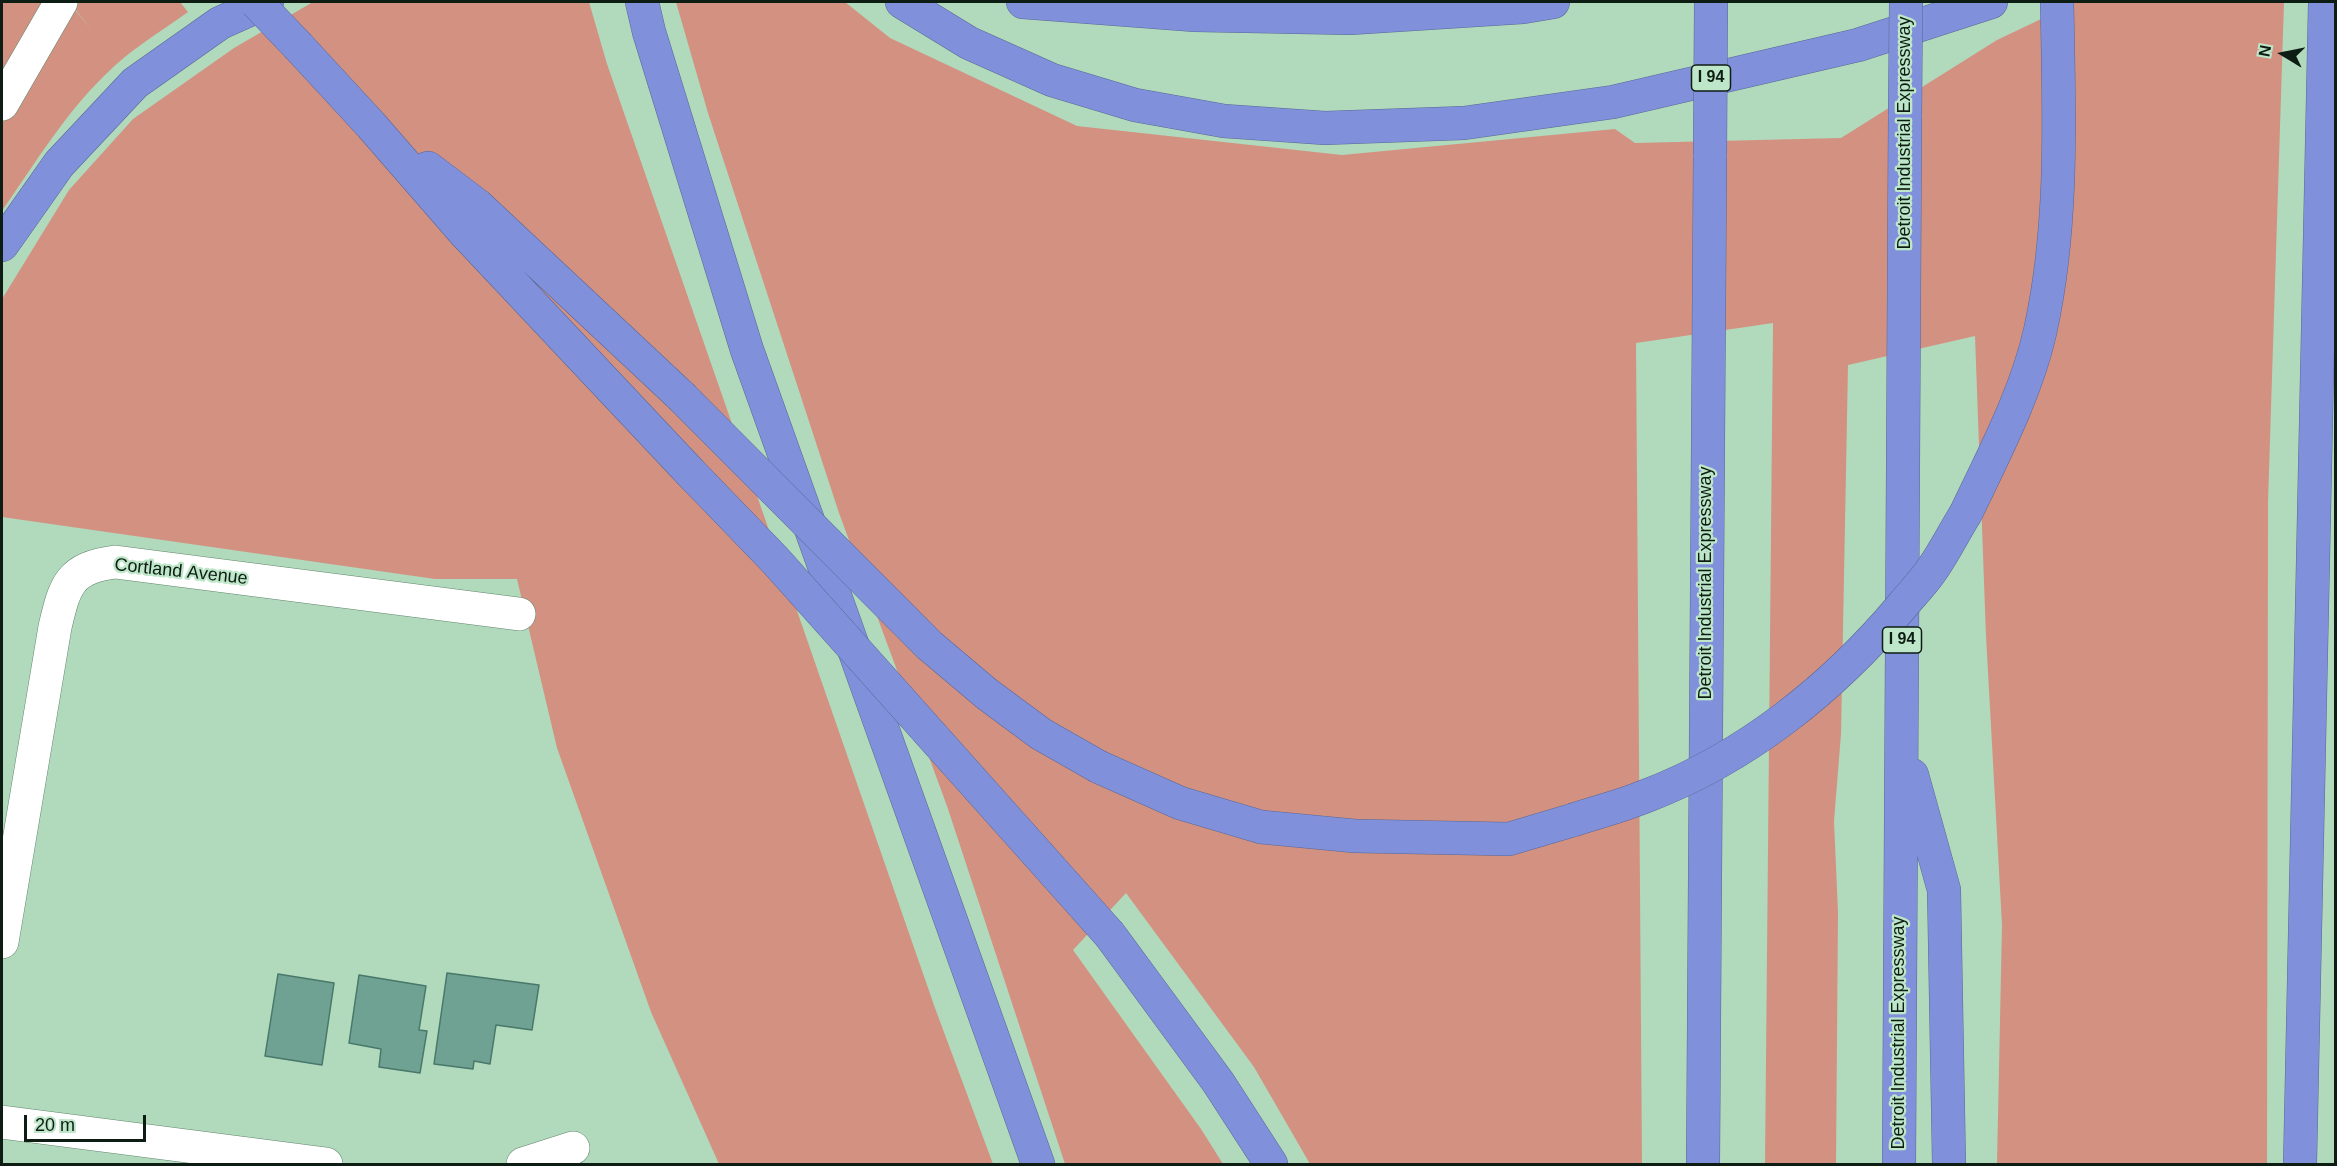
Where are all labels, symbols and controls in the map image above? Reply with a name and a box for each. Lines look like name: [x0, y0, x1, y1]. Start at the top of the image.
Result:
street label: Detroit Industrial Expressway: [1894, 16, 1916, 250]
north arrow: [2253, 24, 2313, 84]
text: N: [2255, 44, 2274, 58]
road number: I 94: [1692, 65, 1730, 91]
street label: Detroit Industrial Expressway: [1695, 466, 1717, 700]
street label: Cortland Avenue: [113, 554, 249, 590]
road number: I 94: [1882, 627, 1922, 653]
street label: Detroit Industrial Expressway: [1888, 916, 1910, 1150]
scale bar: [27, 1103, 148, 1141]
text: 20 m: [35, 1115, 75, 1135]

